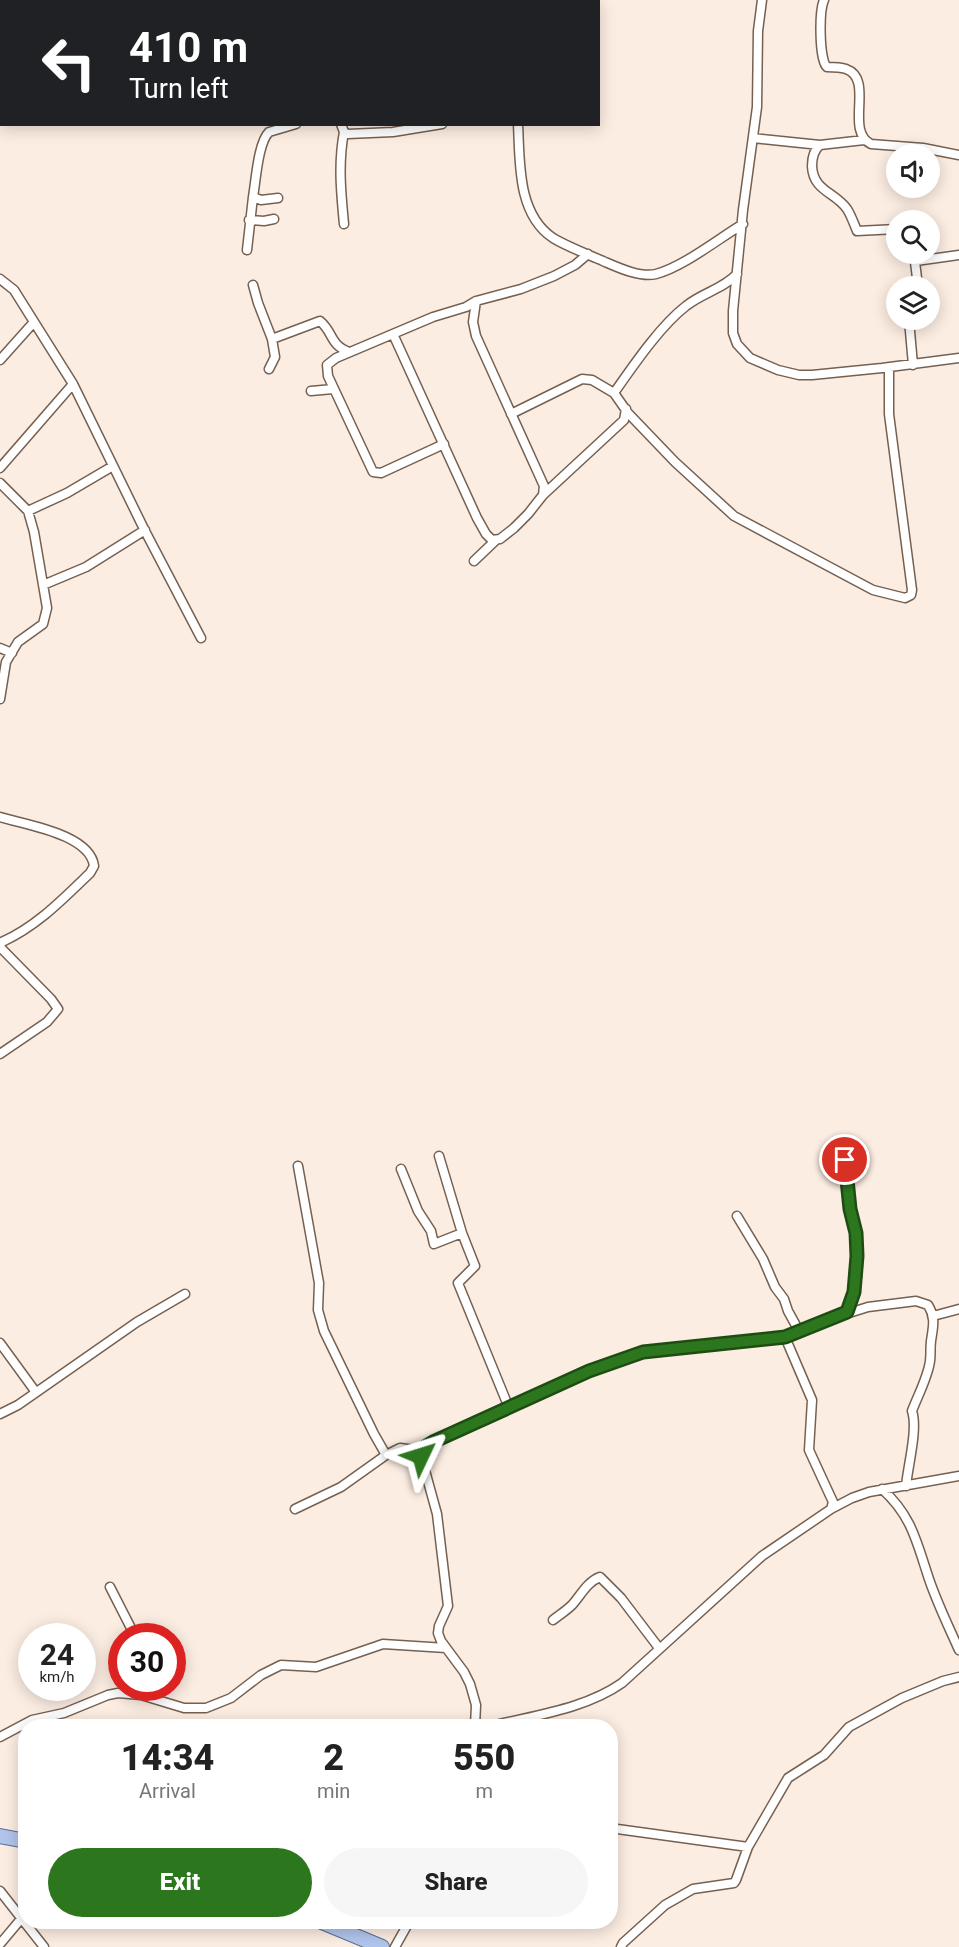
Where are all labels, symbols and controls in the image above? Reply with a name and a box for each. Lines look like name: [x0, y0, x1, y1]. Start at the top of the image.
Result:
text: 410 m: [129, 23, 248, 72]
icon: left: [30, 24, 108, 102]
text: Turn left: [129, 73, 229, 105]
map controls: [886, 144, 940, 330]
button: sound: [886, 144, 940, 198]
button: search: [886, 210, 940, 264]
button: layers: [886, 276, 940, 330]
pin: [819, 1134, 870, 1185]
icon: arrive: [828, 1143, 861, 1176]
position arrow: [389, 1424, 453, 1488]
speed limit sign: 30: [108, 1623, 186, 1701]
text: 24: [40, 1637, 74, 1672]
text: km/h: [39, 1668, 75, 1686]
text: 14:34: [121, 1737, 214, 1779]
text: 2: [323, 1737, 344, 1779]
text: 550: [453, 1737, 515, 1779]
text: Arrival: [139, 1779, 196, 1803]
text: min: [317, 1779, 350, 1803]
text: m: [475, 1779, 493, 1803]
button: Exit: [48, 1848, 312, 1917]
button: Share: [324, 1848, 588, 1917]

